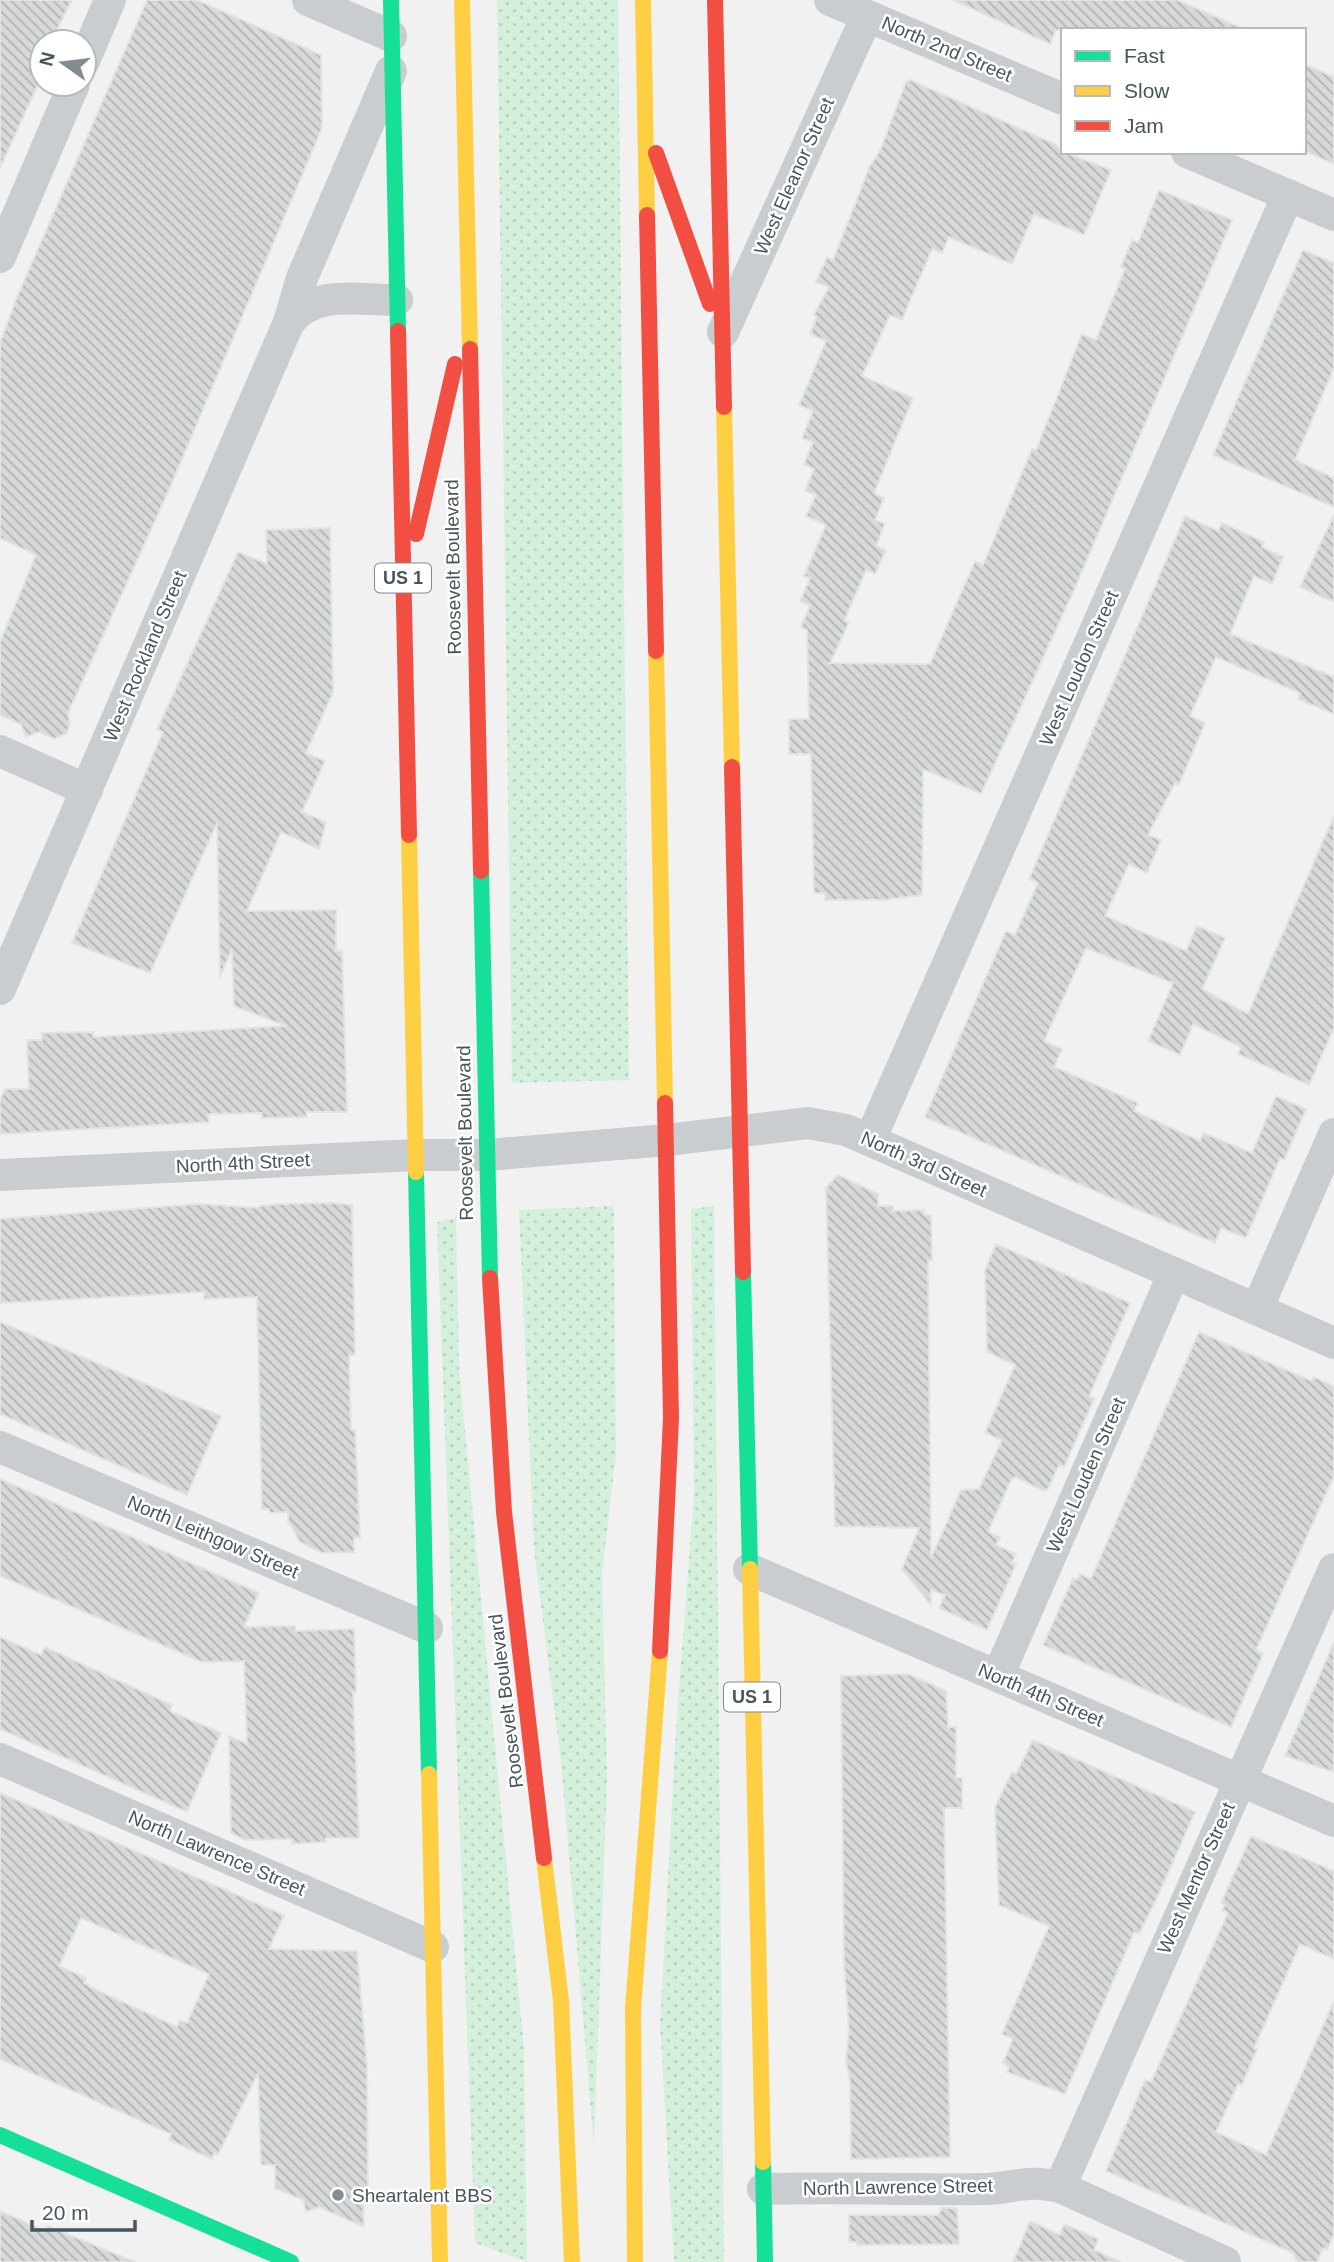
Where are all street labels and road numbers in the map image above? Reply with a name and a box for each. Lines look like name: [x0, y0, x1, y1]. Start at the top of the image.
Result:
street label: North 2nd Street: [879, 12, 1016, 86]
street label: West Eleanor Street: [750, 94, 838, 258]
street label: Roosevelt Boulevard: [441, 479, 465, 655]
road number: US 1: [375, 564, 431, 592]
street label: West Rockland Street: [100, 567, 191, 745]
street label: West Loudon Street: [1035, 587, 1123, 749]
street label: Roosevelt Boulevard: [453, 1045, 477, 1221]
street label: North 3rd Street: [858, 1127, 991, 1201]
street label: North 4th Street: [175, 1149, 311, 1177]
street label: West Louden Street: [1042, 1394, 1130, 1556]
street label: North Leithgow Street: [124, 1491, 302, 1583]
street label: Roosevelt Boulevard: [485, 1613, 527, 1789]
street label: North 4th Street: [975, 1659, 1107, 1731]
road number: US 1: [724, 1682, 780, 1712]
street label: West Mentor Street: [1153, 1798, 1239, 1957]
street label: North Lawrence Street: [125, 1806, 309, 1900]
street label: North Lawrence Street: [803, 2175, 994, 2199]

